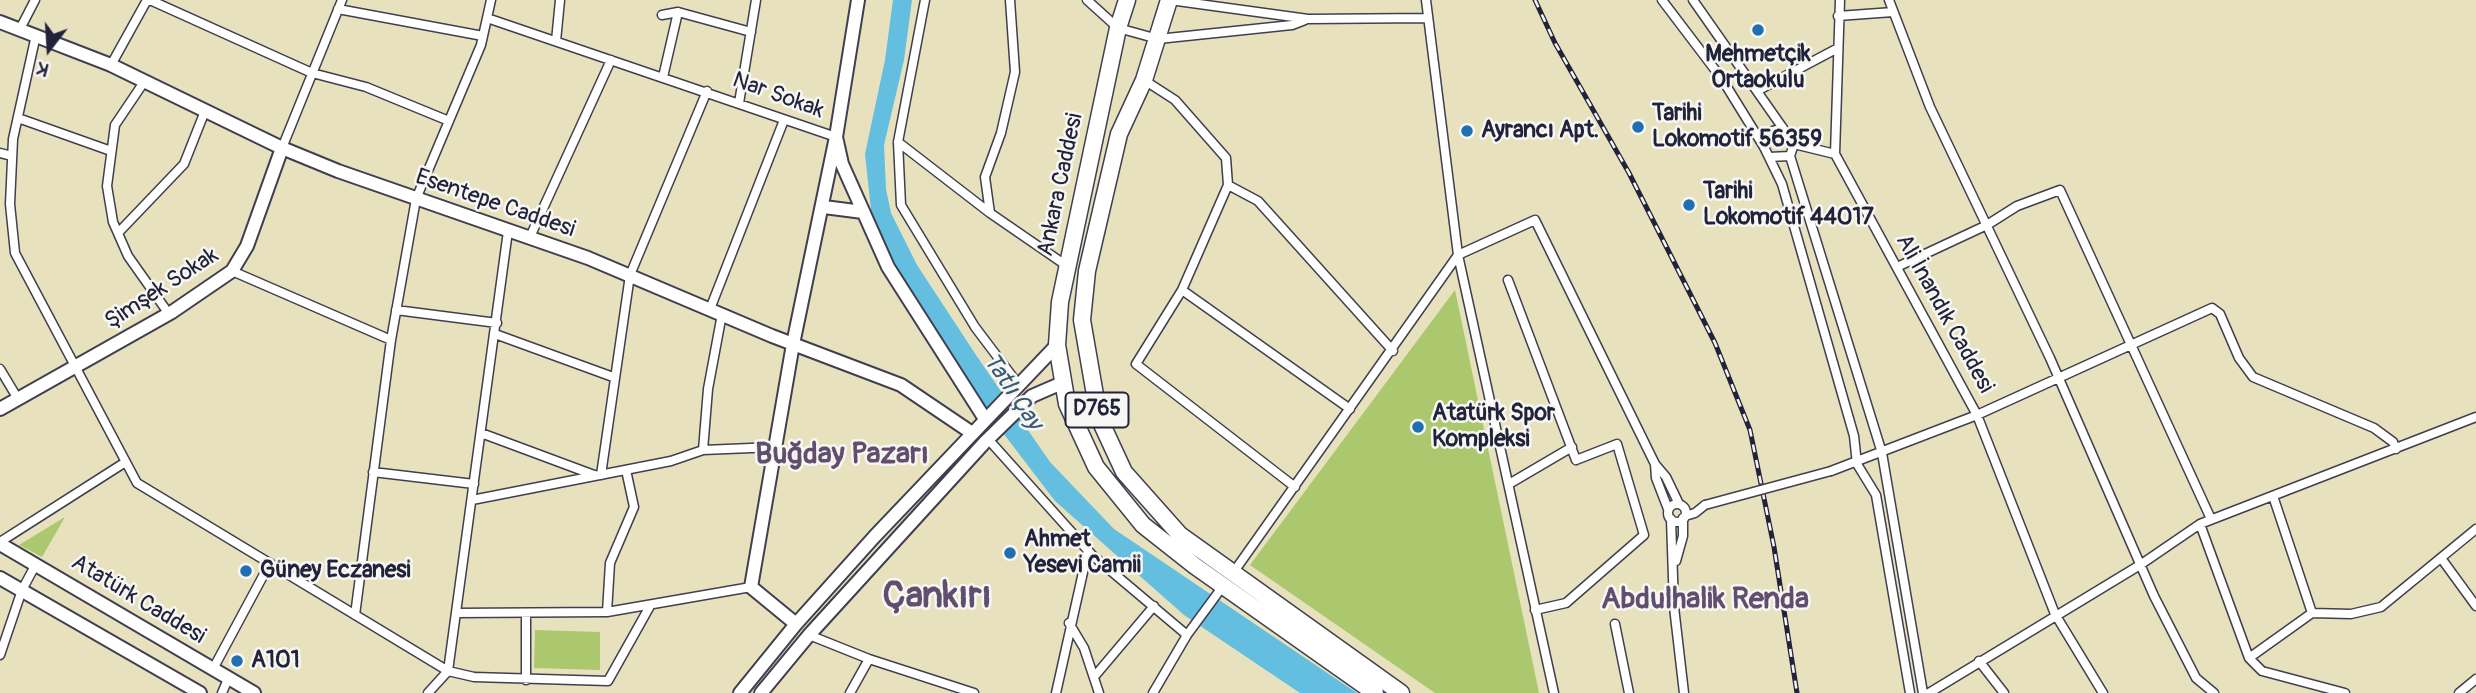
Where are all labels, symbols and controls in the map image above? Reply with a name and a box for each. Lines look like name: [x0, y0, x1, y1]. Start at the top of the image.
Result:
north arrow: [14, 14, 84, 84]
marker: Mehmetçik Ortaokulu: [1750, 22, 1766, 38]
place label: Mehmetçik Ortaokulu: [1705, 41, 1811, 95]
text: K: [34, 56, 52, 82]
street label: Nar Sokak: [729, 67, 827, 125]
place label: Tarihi Lokomotif 56359: [1652, 100, 1822, 154]
street label: Ankara Caddesi: [1032, 111, 1090, 259]
place label: Ayrancı Apt.: [1481, 117, 1599, 145]
marker: Tarihi Lokomotif 56359: [1630, 119, 1646, 135]
marker: Ayrancı Apt.: [1459, 123, 1475, 139]
street label: Esentepe Caddesi: [412, 164, 578, 244]
place label: Tarihi Lokomotif 44017: [1703, 178, 1874, 232]
marker: Tarihi Lokomotif 44017: [1681, 197, 1697, 213]
street label: Ali İnandık Caddesi: [1889, 230, 1999, 398]
street label: Şimşek Sokak: [100, 242, 224, 336]
water label: Tatlı Çay: [976, 348, 1048, 436]
road number: D765: [1066, 392, 1128, 428]
place label: Atatürk Spor Kompleksi: [1432, 400, 1555, 454]
marker: Atatürk Spor Kompleksi: [1410, 419, 1426, 435]
district label: Buğday Pazarı: [755, 437, 929, 473]
place label: Ahmet Yesevi Camii: [1024, 526, 1141, 580]
marker: Ahmet Yesevi Camii: [1002, 545, 1018, 561]
street label: Atatürk Caddesi: [66, 549, 210, 651]
place label: Güney Eczanesi: [260, 557, 411, 585]
marker: Güney Eczanesi: [238, 563, 254, 579]
district label: Çankırı: [883, 576, 991, 620]
district label: Abdulhalik Renda: [1601, 582, 1809, 618]
place label: A101: [251, 647, 300, 675]
marker: A101: [229, 653, 245, 669]

